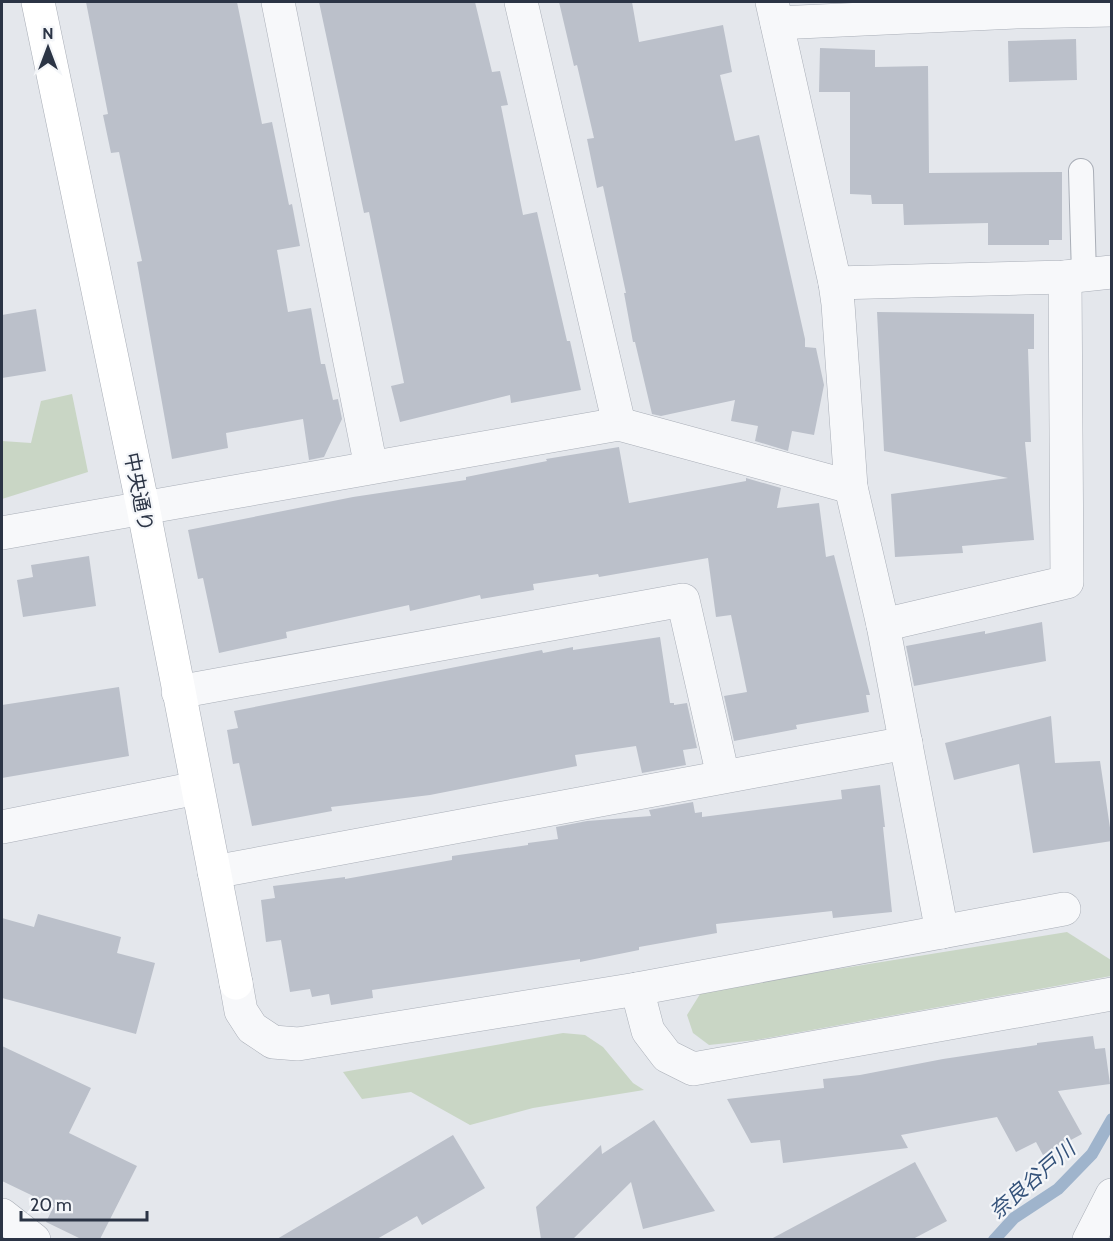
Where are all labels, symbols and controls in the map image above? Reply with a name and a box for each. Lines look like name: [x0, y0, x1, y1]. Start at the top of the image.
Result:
north arrow: [18, 18, 78, 78]
text: N: [42, 24, 54, 43]
street label: 中央通り: [120, 450, 158, 534]
water label: 奈良谷戸川: [984, 1135, 1081, 1224]
scale bar: [21, 1184, 147, 1222]
text: 20 m: [30, 1194, 72, 1216]

